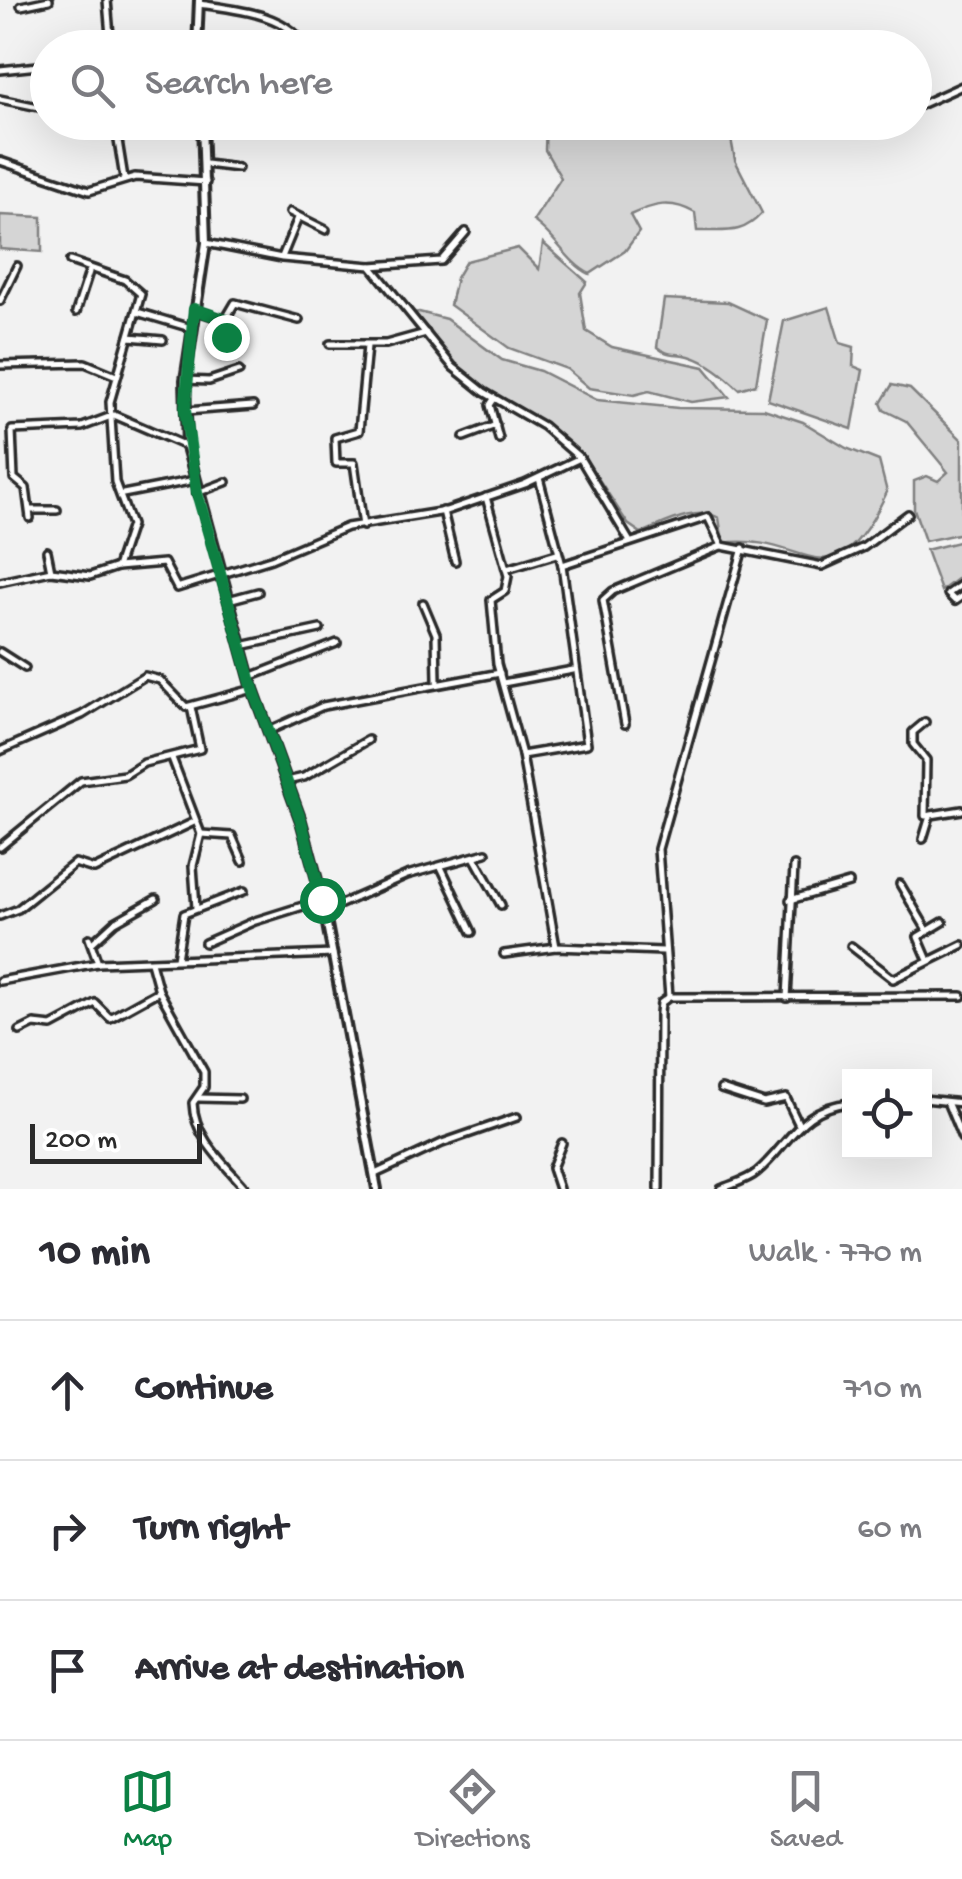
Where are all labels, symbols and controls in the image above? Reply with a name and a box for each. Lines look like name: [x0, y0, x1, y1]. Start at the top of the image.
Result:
search box: [30, 30, 932, 140]
icon: search: [65, 58, 120, 113]
text: Search here: [145, 63, 332, 107]
route end: [204, 315, 250, 361]
route start: [300, 878, 346, 924]
map controls: [842, 1069, 932, 1159]
button: locate: [842, 1069, 932, 1159]
scale bar: [30, 1119, 202, 1164]
text: 200 m: [45, 1125, 117, 1158]
text: 10 min: [40, 1230, 150, 1279]
text: Walk · 770 m: [749, 1235, 922, 1273]
icon: ahead: [40, 1363, 95, 1418]
text: Continue: [135, 1368, 273, 1412]
text: 710 m: [844, 1371, 922, 1409]
icon: right: [40, 1503, 95, 1558]
text: Turn right: [135, 1508, 287, 1552]
text: 60 m: [857, 1511, 922, 1549]
icon: arrive: [40, 1643, 95, 1698]
text: Arrive at destination: [135, 1648, 464, 1692]
tab: Map: [120, 1764, 175, 1857]
tab: Directions: [416, 1764, 530, 1857]
tab: Saved: [770, 1764, 842, 1857]

